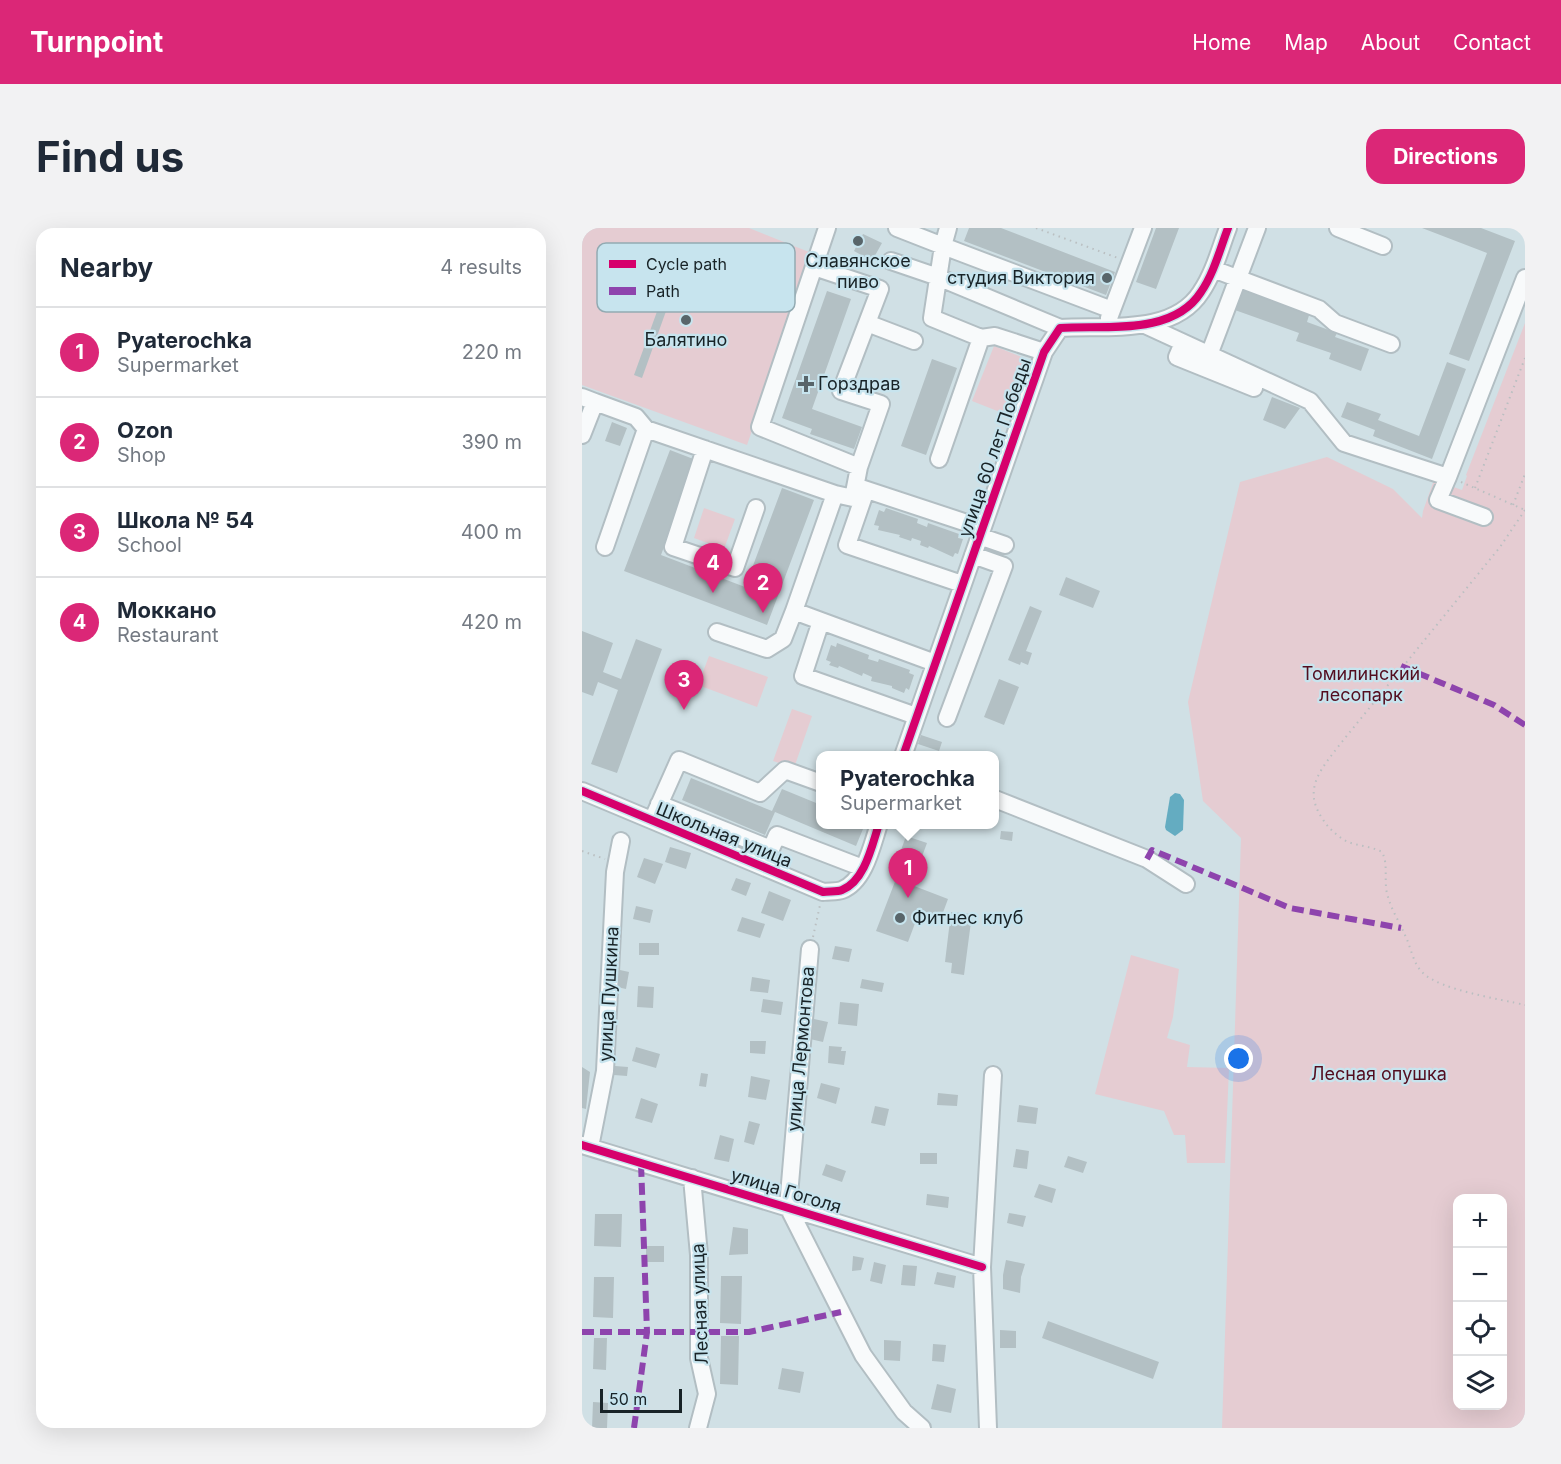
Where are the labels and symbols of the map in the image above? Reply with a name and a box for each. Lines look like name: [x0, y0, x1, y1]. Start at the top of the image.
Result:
marker: Славянское пиво: [851, 234, 865, 248]
legend: [597, 243, 795, 312]
place label: Славянское пиво: [805, 250, 911, 292]
text: Cycle path: [646, 254, 727, 274]
place label: студия Виктория: [947, 267, 1095, 288]
marker: студия Виктория: [1100, 271, 1114, 285]
text: Path: [646, 281, 680, 301]
marker: Балятино: [679, 313, 693, 327]
place label: Балятино: [645, 329, 727, 350]
street label: улица 60 лет Победы: [954, 356, 1035, 540]
place label: Горздрав: [818, 373, 901, 394]
marker: Горздрав: [799, 377, 813, 391]
pin: 4: [694, 544, 732, 593]
pin: 2: [744, 564, 783, 613]
pin: 3: [664, 660, 704, 710]
park label: Томилинский лесопарк: [1302, 663, 1420, 705]
street label: Школьная улица: [653, 798, 795, 871]
pin: 1: [888, 848, 928, 898]
place label: Фитнес клуб: [912, 907, 1023, 928]
marker: Фитнес клуб: [893, 911, 907, 925]
street label: улица Пушкина: [594, 926, 623, 1062]
street label: улица Лермонтова: [783, 966, 818, 1132]
your location: [1224, 1044, 1253, 1073]
park label: Лесная опушка: [1311, 1063, 1447, 1084]
street label: улица Гоголя: [728, 1164, 844, 1217]
street label: Лесная улица: [687, 1243, 712, 1365]
scale bar: [600, 1386, 682, 1414]

